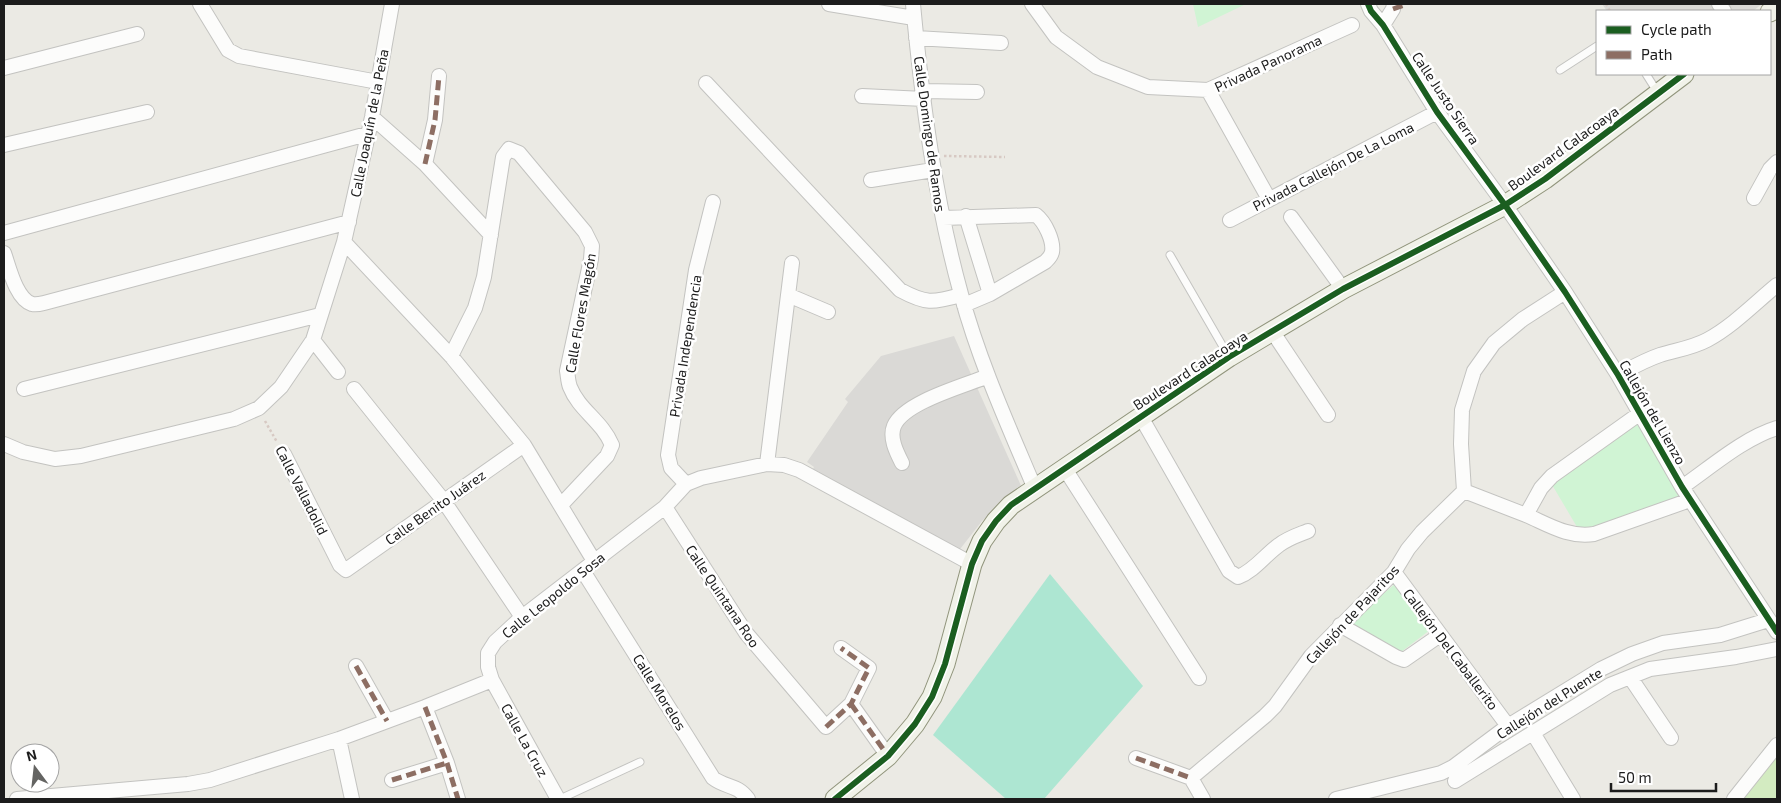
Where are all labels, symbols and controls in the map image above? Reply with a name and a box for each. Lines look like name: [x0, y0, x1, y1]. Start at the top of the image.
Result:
legend: [1596, 10, 1771, 75]
text: Cycle path: [1641, 20, 1712, 38]
street label: Privada Panorama: [1212, 31, 1324, 95]
text: Path: [1641, 45, 1672, 63]
street label: Calle Joaquín de la Peña: [346, 47, 392, 199]
street label: Calle Justo Sierra: [1409, 48, 1483, 148]
street label: Calle Domingo de Ramos: [911, 55, 949, 213]
street label: Boulevard Calacoaya: [1504, 102, 1622, 194]
street label: Privada Callejón De La Loma: [1250, 118, 1416, 214]
street label: Calle Flores Magón: [561, 252, 599, 374]
street label: Privada Independencia: [665, 274, 705, 418]
street label: Boulevard Calacoaya: [1130, 327, 1250, 413]
street label: Callejón del Lienzo: [1616, 357, 1690, 467]
street label: Calle Valladolid: [272, 443, 332, 537]
street label: Calle Benito Juárez: [381, 466, 489, 548]
street label: Calle Quintana Roo: [682, 541, 764, 651]
street label: Calle Leopoldo Sosa: [498, 548, 608, 642]
street label: Callejón de Pajaritos: [1302, 561, 1402, 667]
street label: Callejón Del Caballerito: [1400, 585, 1502, 713]
street label: Calle Morelos: [630, 651, 690, 733]
street label: Callejón del Puente: [1493, 664, 1605, 742]
street label: Calle La Cruz: [498, 700, 552, 780]
north arrow: [10, 743, 60, 793]
text: N: [24, 745, 39, 764]
scale bar: [1611, 760, 1716, 792]
text: 50 m: [1618, 768, 1652, 786]

